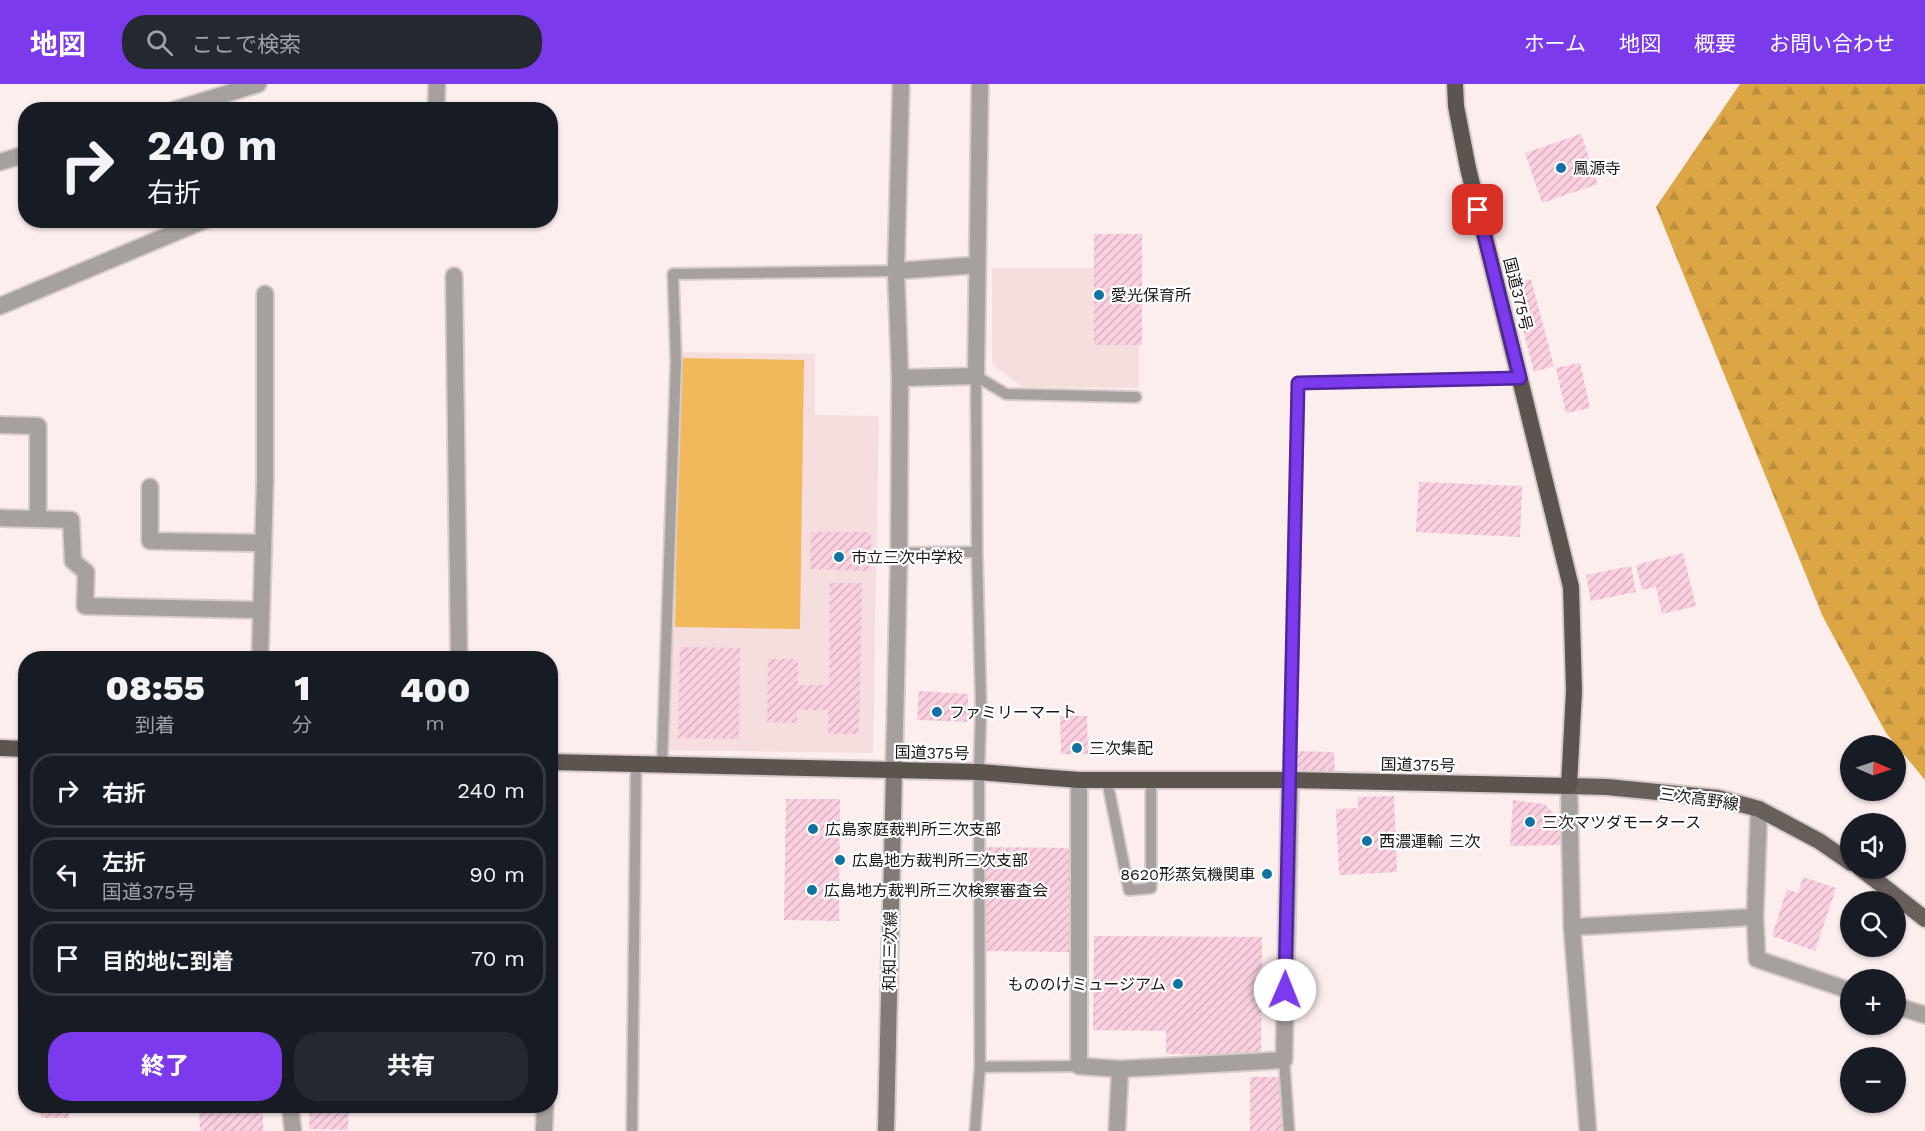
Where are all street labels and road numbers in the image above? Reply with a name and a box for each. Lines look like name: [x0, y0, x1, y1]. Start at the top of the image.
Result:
street label: 国道375号: [1500, 255, 1536, 333]
street label: 国道375号: [894, 743, 970, 763]
street label: 国道375号: [1380, 755, 1456, 775]
street label: 三次高野線: [1658, 784, 1740, 814]
street label: 和知三次線: [880, 911, 900, 991]

